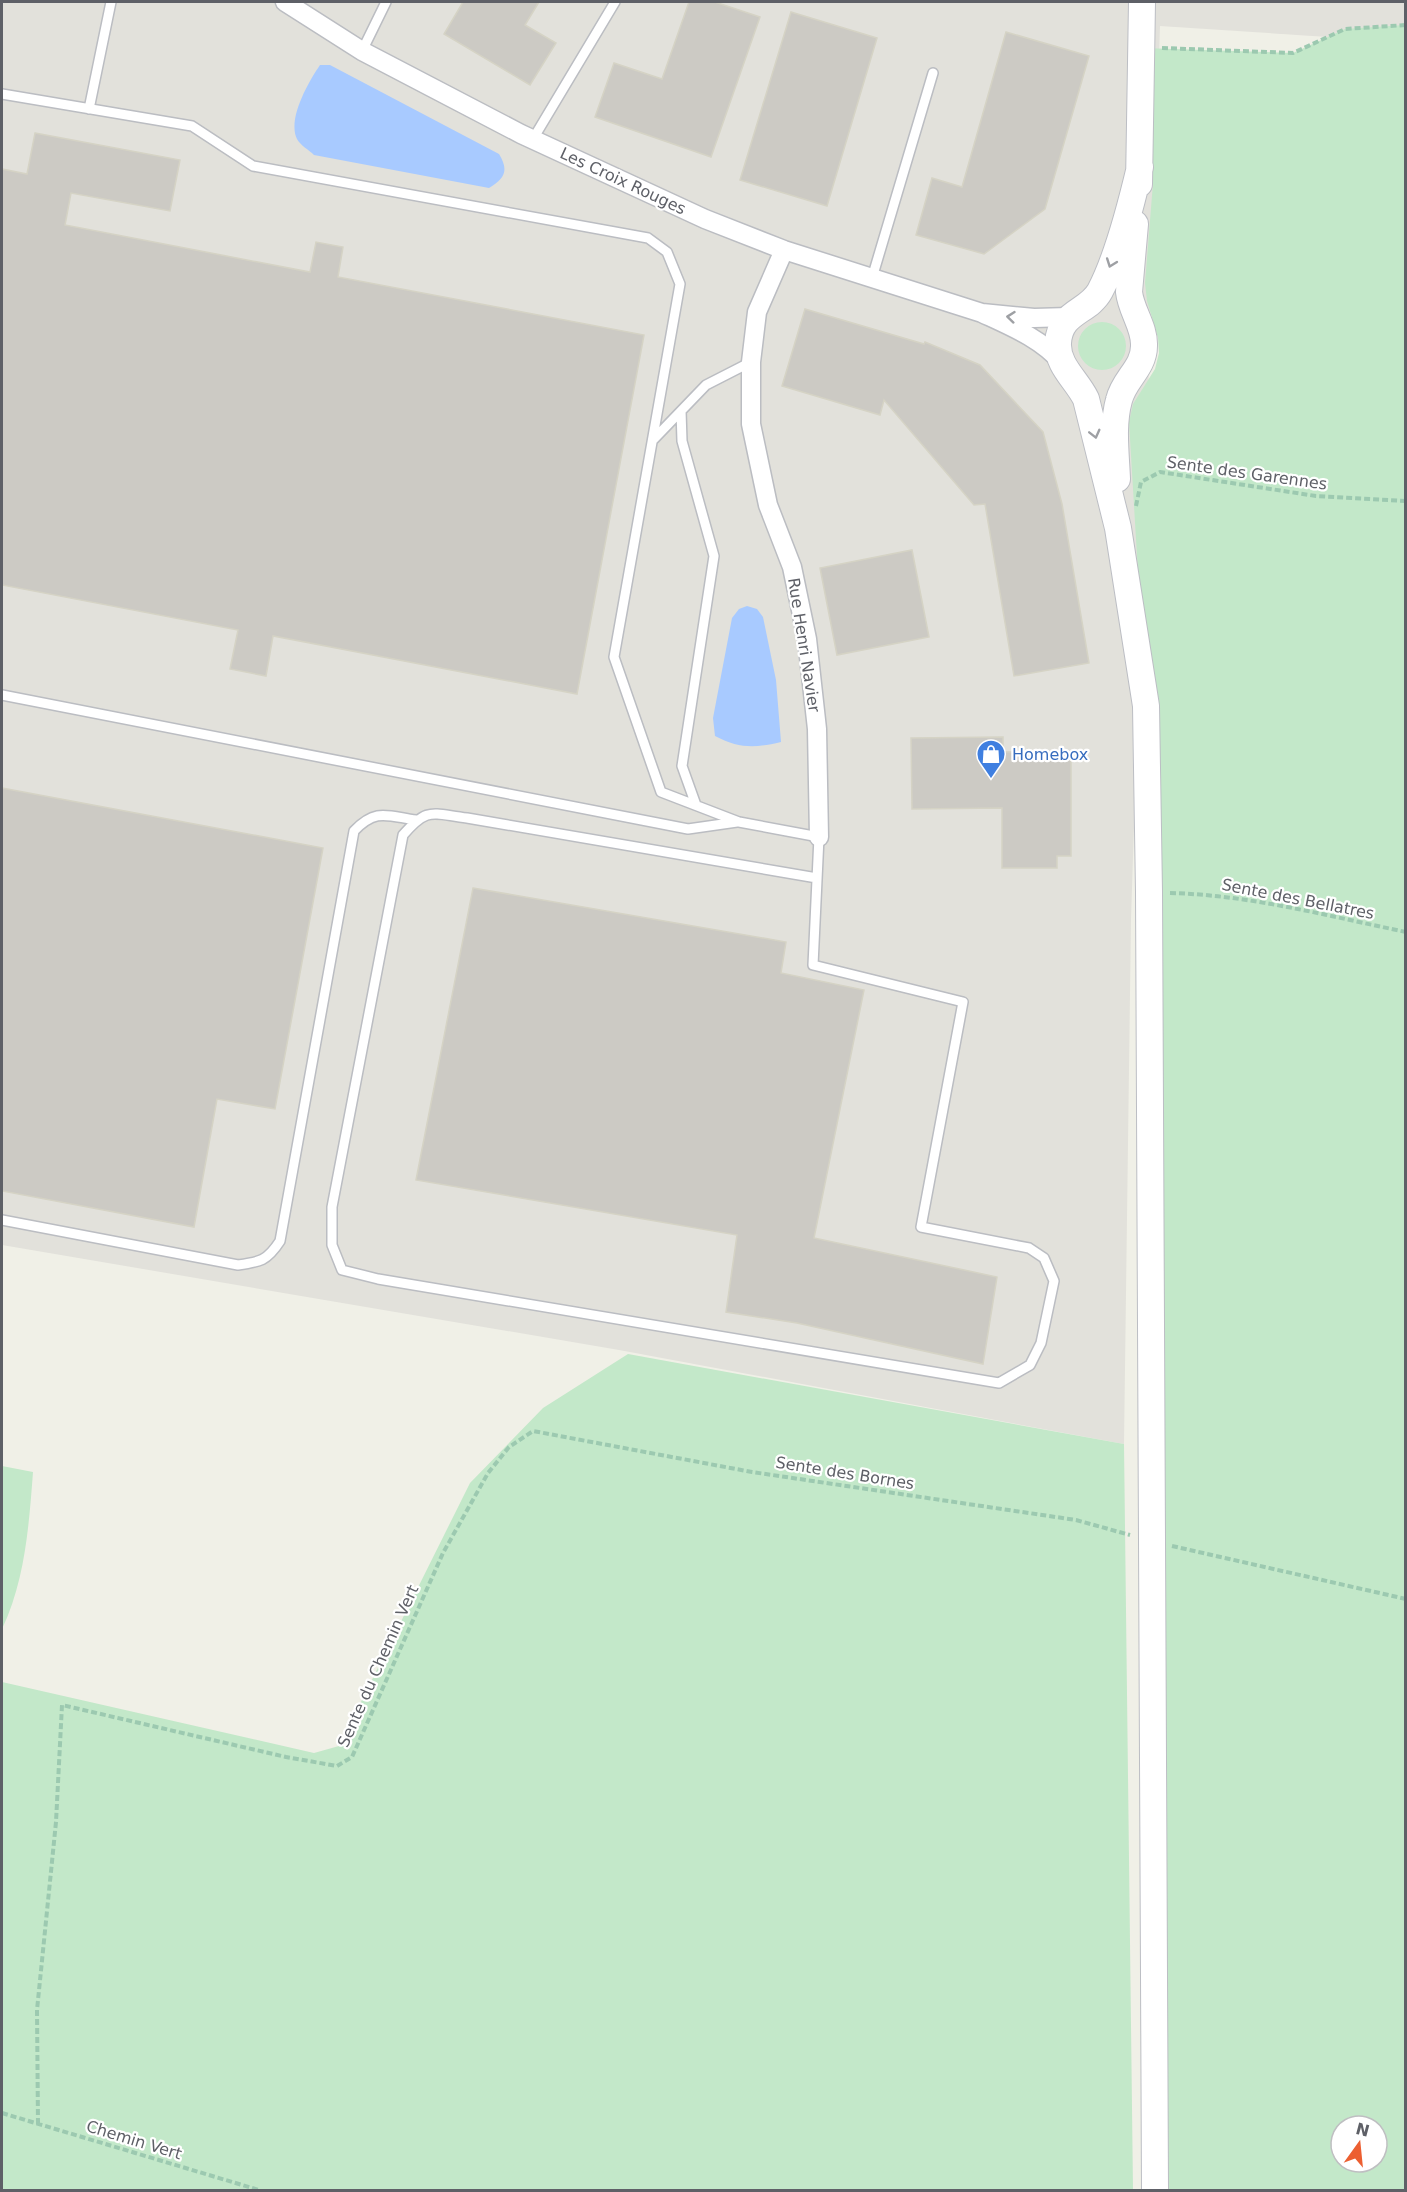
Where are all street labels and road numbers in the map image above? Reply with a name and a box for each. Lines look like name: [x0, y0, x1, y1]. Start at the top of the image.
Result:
street label: Les Croix Rouges: [557, 143, 689, 219]
street label: Sente des Garennes: [1166, 452, 1328, 494]
street label: Rue Henri Navier: [784, 576, 824, 714]
street label: Sente des Bellatres: [1220, 875, 1376, 923]
street label: Sente des Bornes: [774, 1453, 916, 1493]
street label: Sente du Chemin Vert: [334, 1582, 422, 1750]
street label: Chemin Vert: [84, 2116, 184, 2164]

